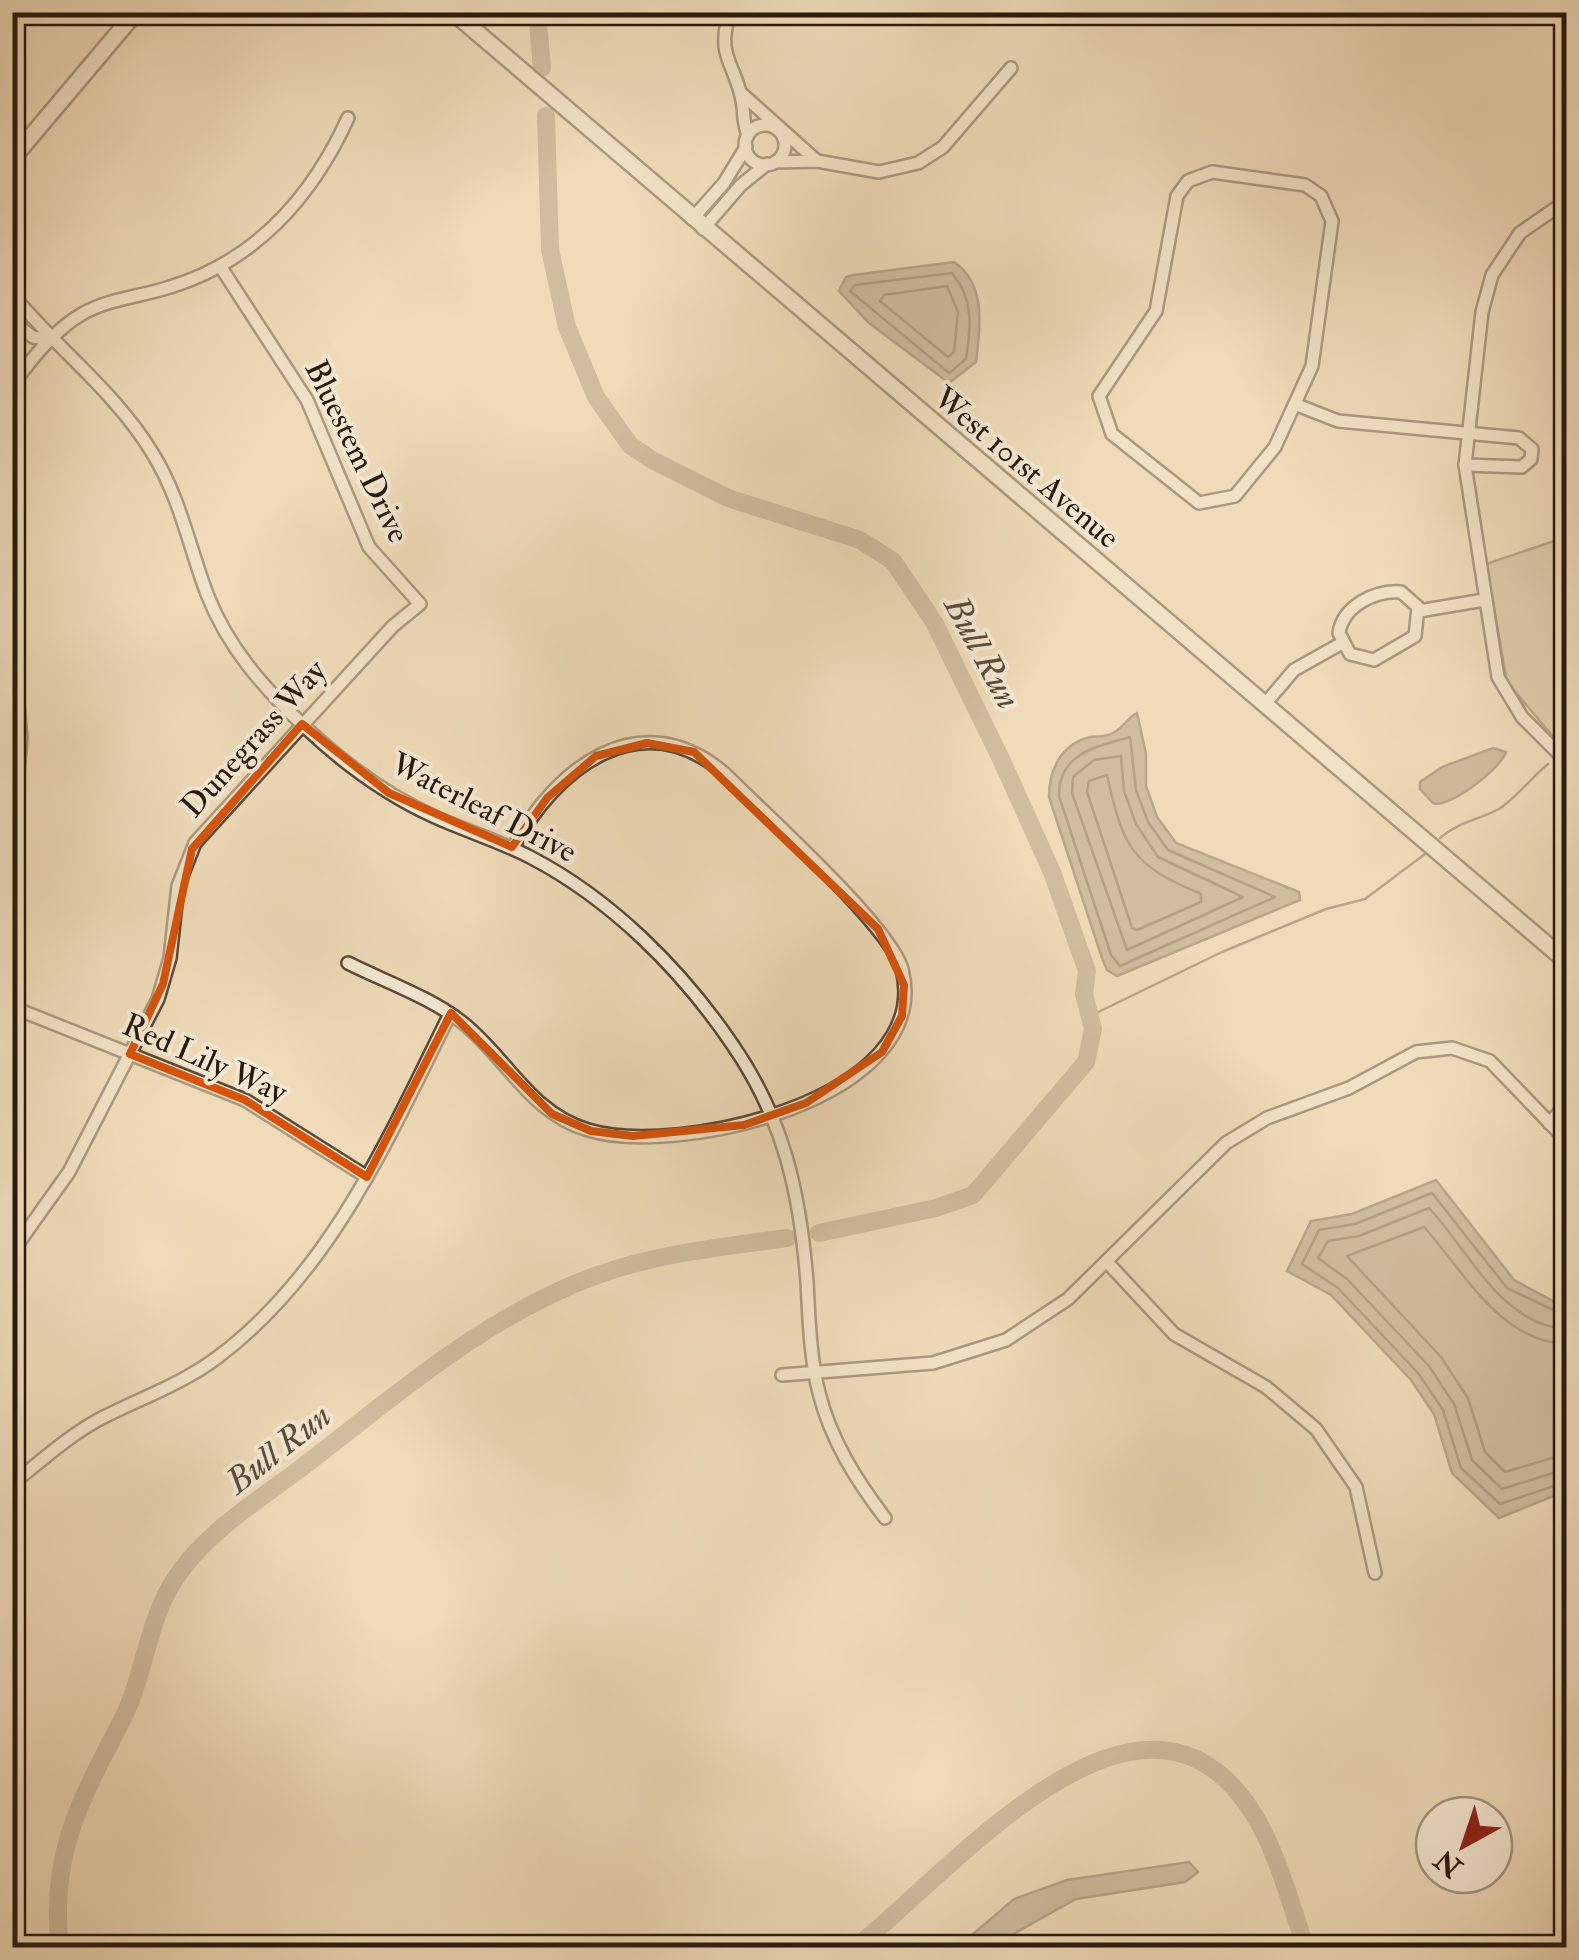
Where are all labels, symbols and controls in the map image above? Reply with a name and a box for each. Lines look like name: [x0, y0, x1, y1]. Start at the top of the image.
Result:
street label: Bluestem Drive: [296, 354, 419, 549]
street label: West 101st Avenue: [924, 378, 1128, 557]
water label: Bull Run: [933, 587, 1030, 717]
street label: Dunegrass Way: [172, 651, 336, 826]
street label: Waterleaf Drive: [383, 743, 583, 872]
street label: Red Lily Way: [116, 1005, 294, 1113]
water label: Bull Run: [216, 1394, 340, 1505]
north arrow: [1414, 1795, 1514, 1895]
text: N: [1427, 1841, 1471, 1885]

